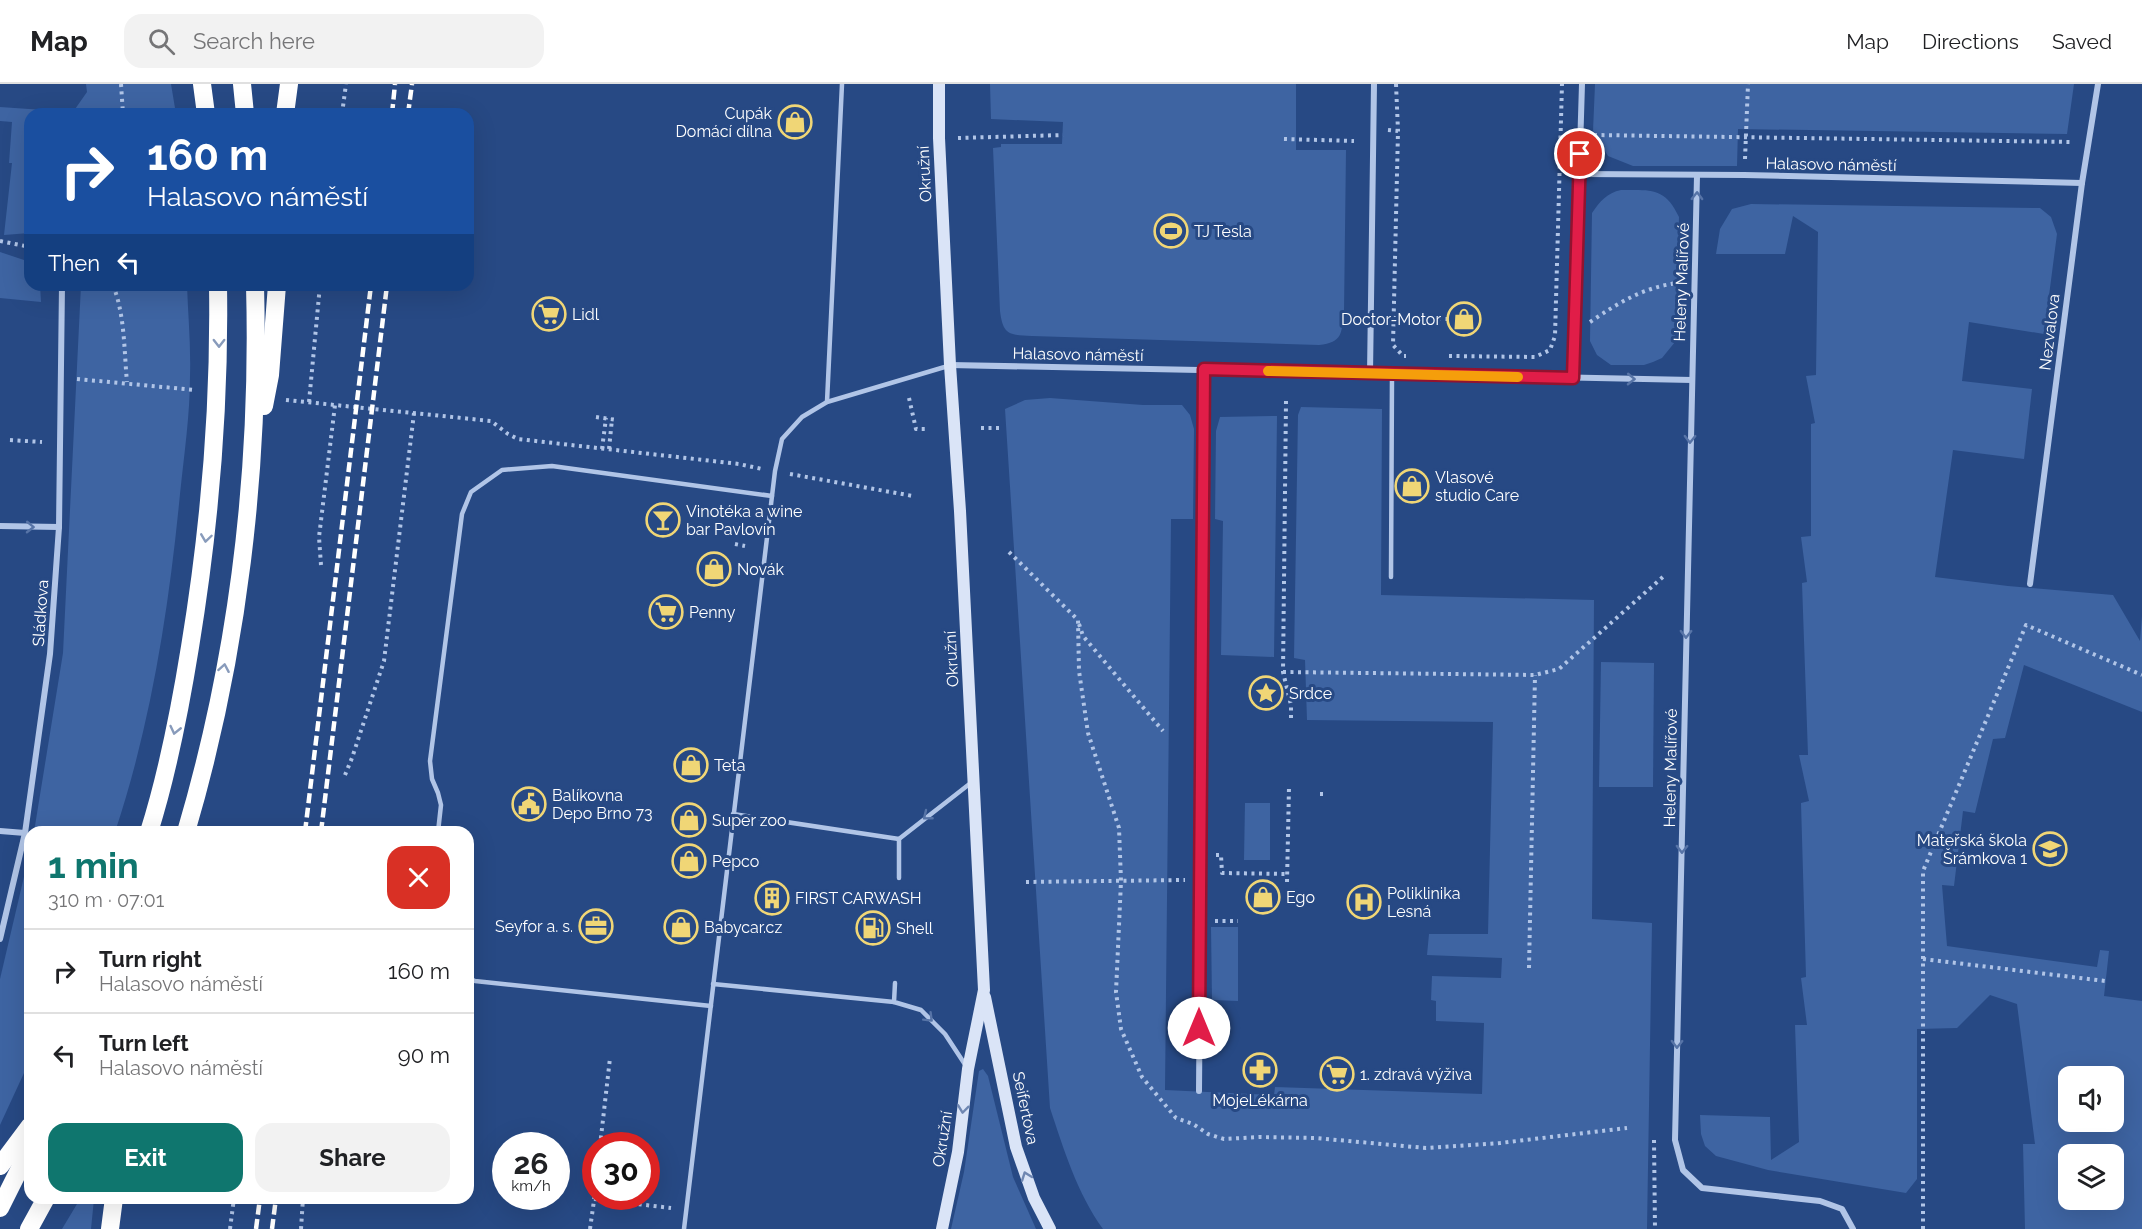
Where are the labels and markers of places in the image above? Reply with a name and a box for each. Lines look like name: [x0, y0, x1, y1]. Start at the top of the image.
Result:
place label: Cupák Domácí dílna: [675, 104, 773, 141]
shop icon: Cupák Domácí dílna: [777, 104, 813, 140]
pin: [1554, 128, 1605, 179]
sports icon: TJ Tesla: [1153, 213, 1189, 249]
place label: TJ Tesla: [1194, 222, 1252, 241]
supermarket icon: Lidl: [531, 296, 567, 332]
shop icon: Doctor-Motor: [1446, 301, 1482, 337]
place label: Lidl: [572, 305, 600, 324]
place label: Doctor-Motor: [1341, 310, 1441, 329]
shop icon: Vlasové studio Care: [1394, 468, 1430, 504]
place label: Vlasové studio Care: [1435, 468, 1519, 505]
bar icon: Vinotéka a wine bar Pavlovín: [645, 502, 681, 538]
place label: Vinotéka a wine bar Pavlovín: [686, 502, 803, 539]
shop icon: Novák: [696, 551, 732, 587]
place label: Novák: [737, 560, 784, 579]
supermarket icon: Penny: [648, 594, 684, 630]
place label: Penny: [689, 603, 736, 622]
place icon: Srdce: [1248, 675, 1284, 711]
place label: Srdce: [1289, 684, 1332, 703]
shop icon: Teta: [673, 747, 709, 783]
place label: Teta: [714, 756, 745, 775]
public building icon: Balíkovna Depo Brno 73: [511, 786, 547, 822]
place label: Balíkovna Depo Brno 73: [552, 786, 653, 823]
shop icon: Super zoo: [671, 802, 707, 838]
place label: Super zoo: [712, 811, 787, 830]
place label: Mateřská škola Šrámkova 1: [1917, 831, 2027, 868]
school or university icon: Mateřská škola Šrámkova 1: [2032, 831, 2068, 867]
shop icon: Pepco: [671, 843, 707, 879]
place label: Pepco: [712, 852, 759, 871]
shop icon: Ego: [1245, 879, 1281, 915]
building icon: FIRST CARWASH: [754, 880, 790, 916]
hospital icon: Poliklinika Lesná: [1346, 884, 1382, 920]
place label: Poliklinika Lesná: [1387, 884, 1460, 921]
place label: Ego: [1286, 888, 1315, 907]
place label: FIRST CARWASH: [795, 889, 922, 908]
office icon: Seyfor a. s.: [578, 908, 614, 944]
shop icon: Babycar.cz: [663, 909, 699, 945]
fuel station icon: Shell: [855, 910, 891, 946]
place label: Seyfor a. s.: [495, 917, 573, 936]
place label: Babycar.cz: [704, 918, 782, 937]
place label: Shell: [896, 919, 934, 938]
pharmacy icon: MojeLékárna: [1242, 1052, 1278, 1088]
supermarket icon: 1. zdravá výživa: [1319, 1056, 1355, 1092]
place label: 1. zdravá výživa: [1360, 1065, 1472, 1084]
place label: MojeLékárna: [1212, 1091, 1308, 1110]

